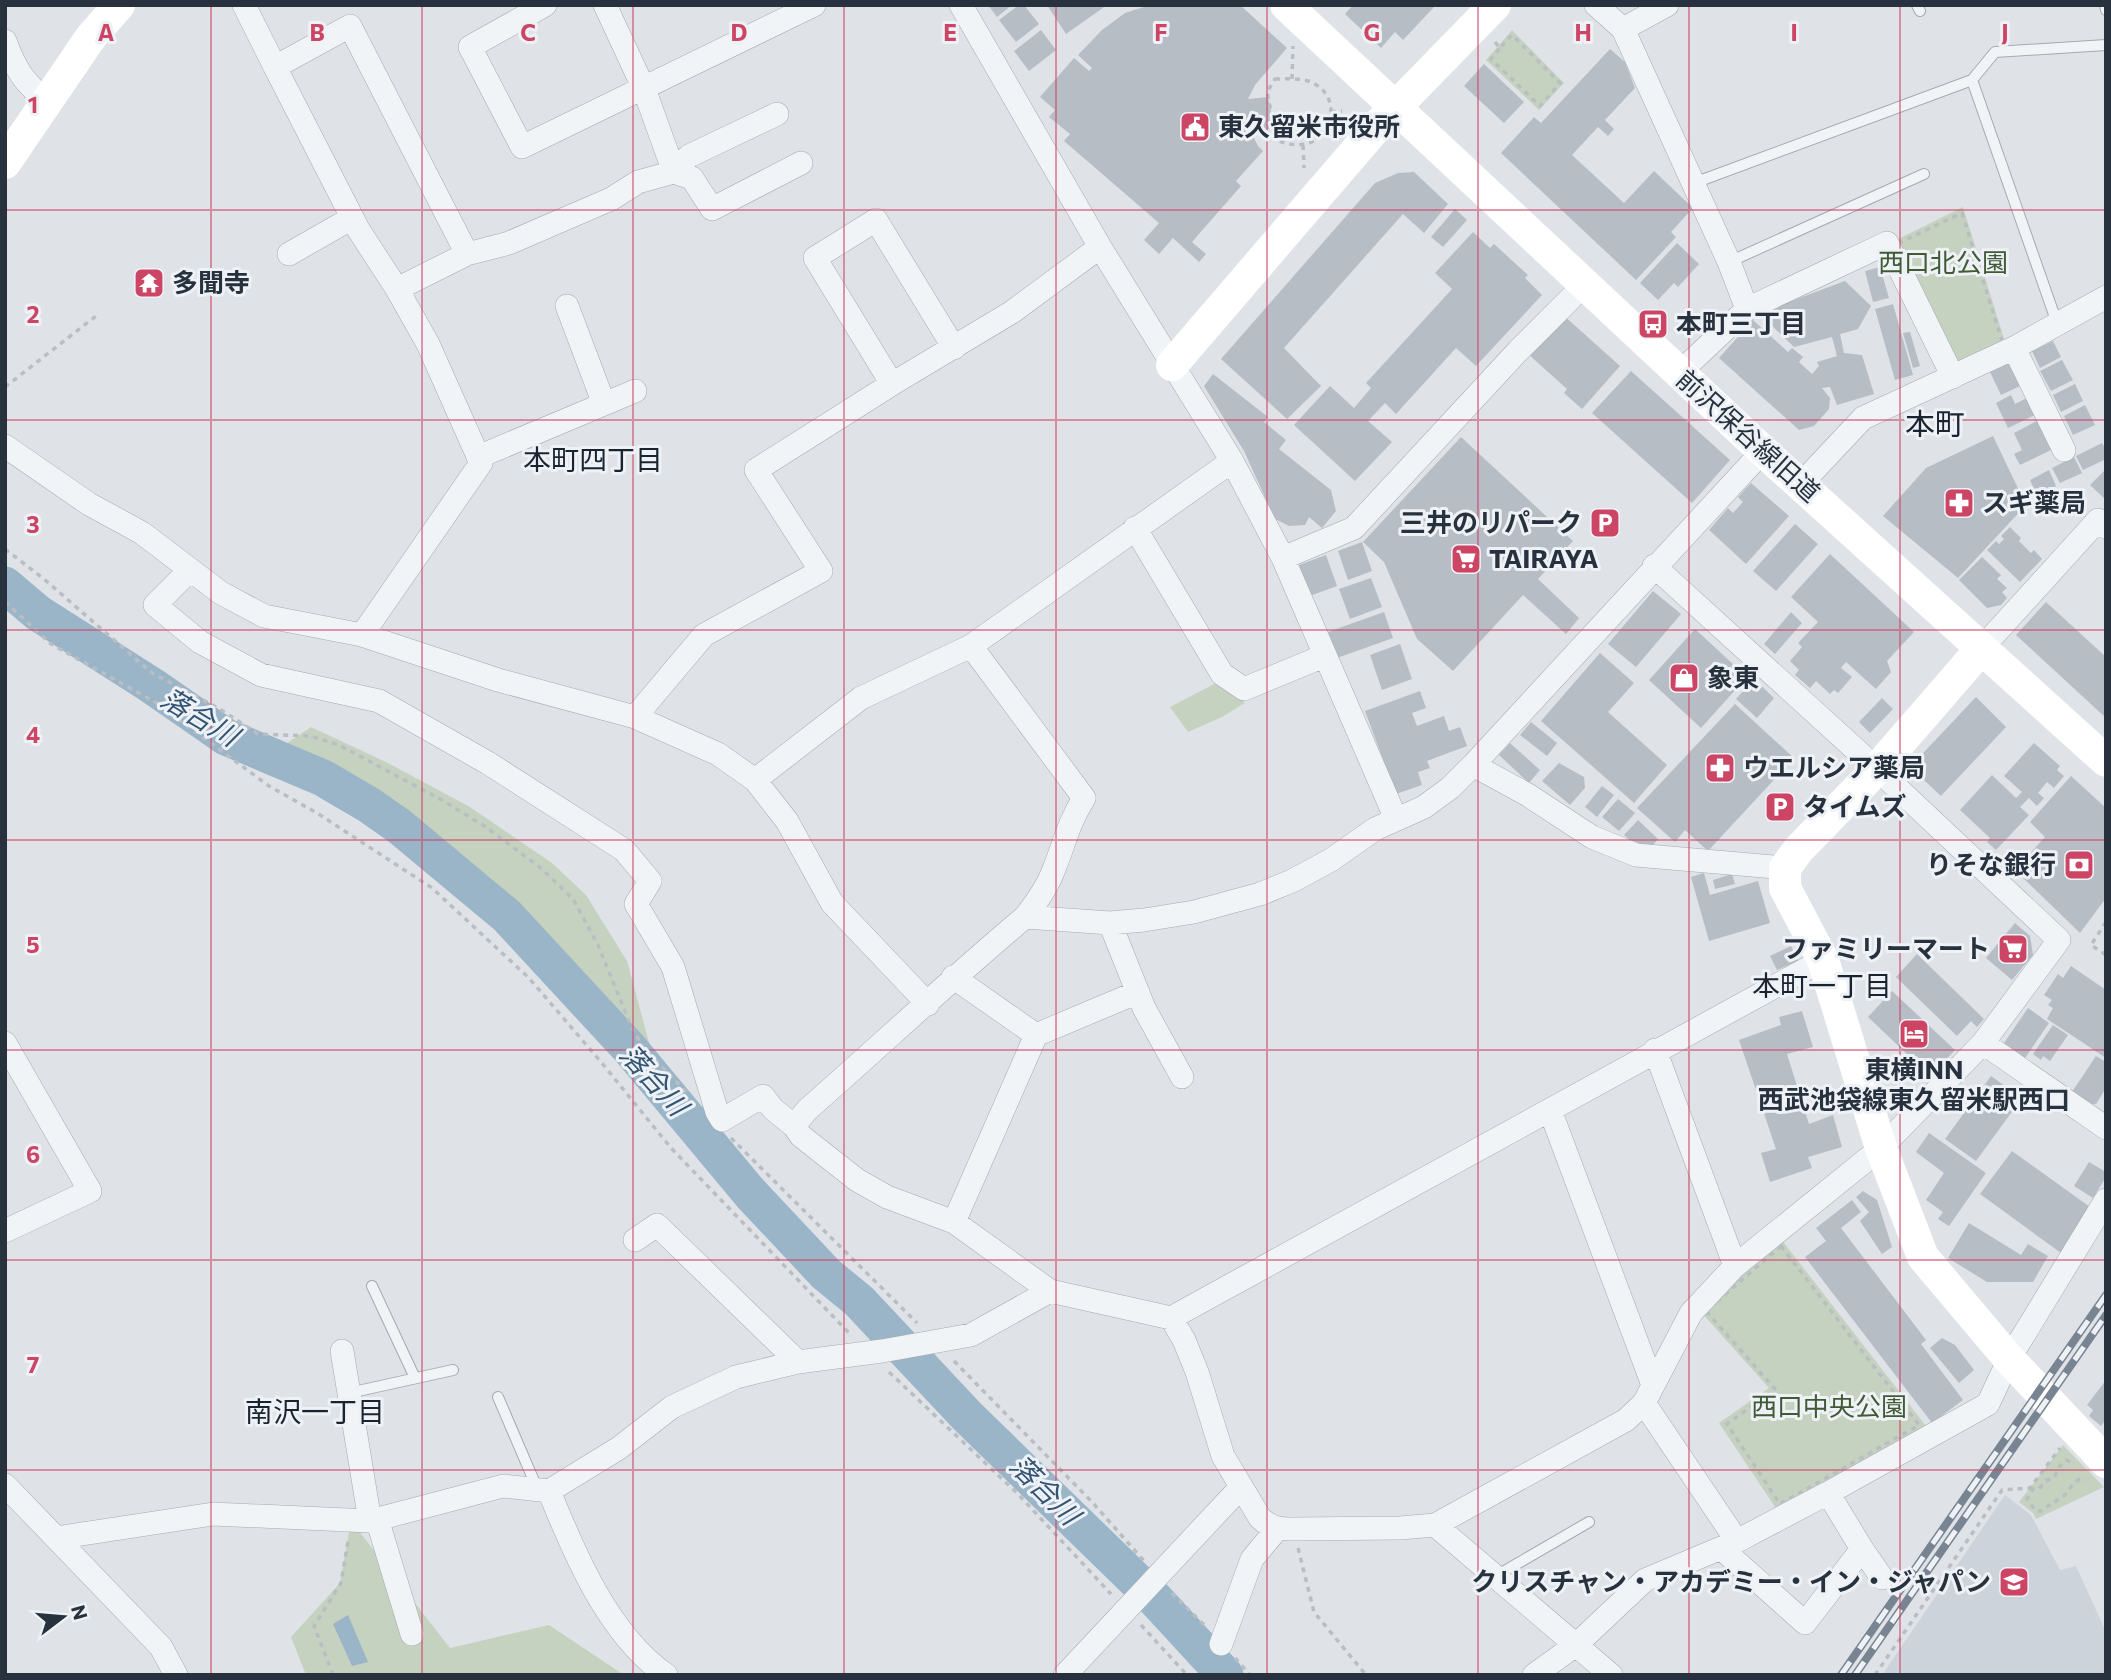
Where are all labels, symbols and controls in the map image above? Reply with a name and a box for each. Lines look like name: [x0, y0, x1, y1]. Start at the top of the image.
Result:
text: A: [98, 18, 115, 46]
text: B: [309, 18, 325, 46]
text: C: [520, 18, 536, 46]
text: D: [731, 18, 748, 46]
text: E: [943, 18, 957, 46]
text: F: [1154, 18, 1168, 46]
text: G: [1364, 18, 1380, 46]
text: H: [1574, 18, 1592, 46]
text: I: [1790, 18, 1798, 46]
text: J: [2001, 18, 2009, 46]
text: 1: [28, 90, 38, 118]
public building icon: 東久留米市役所: [1178, 110, 1212, 144]
place label: 東久留米市役所: [1218, 110, 1400, 141]
park label: 西口北公園: [1878, 246, 2008, 277]
temple icon: 多聞寺: [132, 266, 166, 300]
place label: 多聞寺: [172, 266, 250, 297]
text: 2: [26, 300, 40, 328]
bus stop icon: 本町三丁目: [1636, 307, 1670, 341]
place label: 本町三丁目: [1676, 307, 1806, 338]
street label: 前沢保谷線旧道: [1671, 362, 1827, 507]
district label: 本町: [1905, 404, 1965, 441]
district label: 本町四丁目: [523, 442, 663, 476]
pharmacy icon: スギ薬局: [1942, 486, 1976, 520]
place label: スギ薬局: [1982, 486, 2086, 517]
place label: 三井のリパーク: [1400, 506, 1582, 537]
parking icon: 三井のリパーク: [1588, 506, 1622, 540]
text: 3: [26, 510, 40, 538]
supermarket icon: TAIRAYA: [1449, 542, 1483, 576]
place label: TAIRAYA: [1489, 542, 1599, 573]
shop icon: 象東: [1667, 661, 1701, 695]
place label: 象東: [1707, 661, 1759, 692]
water label: 落合川: [156, 680, 248, 754]
text: 4: [26, 720, 40, 748]
pharmacy icon: ウエルシア薬局: [1703, 751, 1737, 785]
place label: ウエルシア薬局: [1743, 751, 1925, 782]
parking icon: タイムズ: [1763, 790, 1797, 824]
place label: タイムズ: [1803, 790, 1906, 821]
place label: りそな銀行: [1926, 848, 2056, 879]
bank icon: りそな銀行: [2062, 848, 2096, 882]
text: 5: [26, 930, 40, 958]
place label: ファミリーマート: [1782, 932, 1990, 963]
supermarket icon: ファミリーマート: [1996, 932, 2030, 966]
district label: 本町一丁目: [1752, 968, 1892, 1002]
hotel icon: 東横INN 西武池袋線東久留米駅西口: [1897, 1017, 1931, 1051]
water label: 落合川: [614, 1037, 697, 1124]
place label: 東横INN 西武池袋線東久留米駅西口: [1758, 1053, 2070, 1114]
text: 6: [26, 1140, 40, 1168]
text: 7: [27, 1350, 39, 1378]
park label: 西口中央公園: [1751, 1390, 1907, 1421]
district label: 南沢一丁目: [245, 1394, 385, 1428]
water label: 落合川: [1004, 1448, 1090, 1533]
place label: クリスチャン・アカデミー・イン・ジャパン: [1471, 1565, 1991, 1596]
school or university icon: クリスチャン・アカデミー・イン・ジャパン: [1997, 1565, 2031, 1599]
north arrow: [28, 1582, 98, 1652]
text: N: [67, 1602, 93, 1622]

